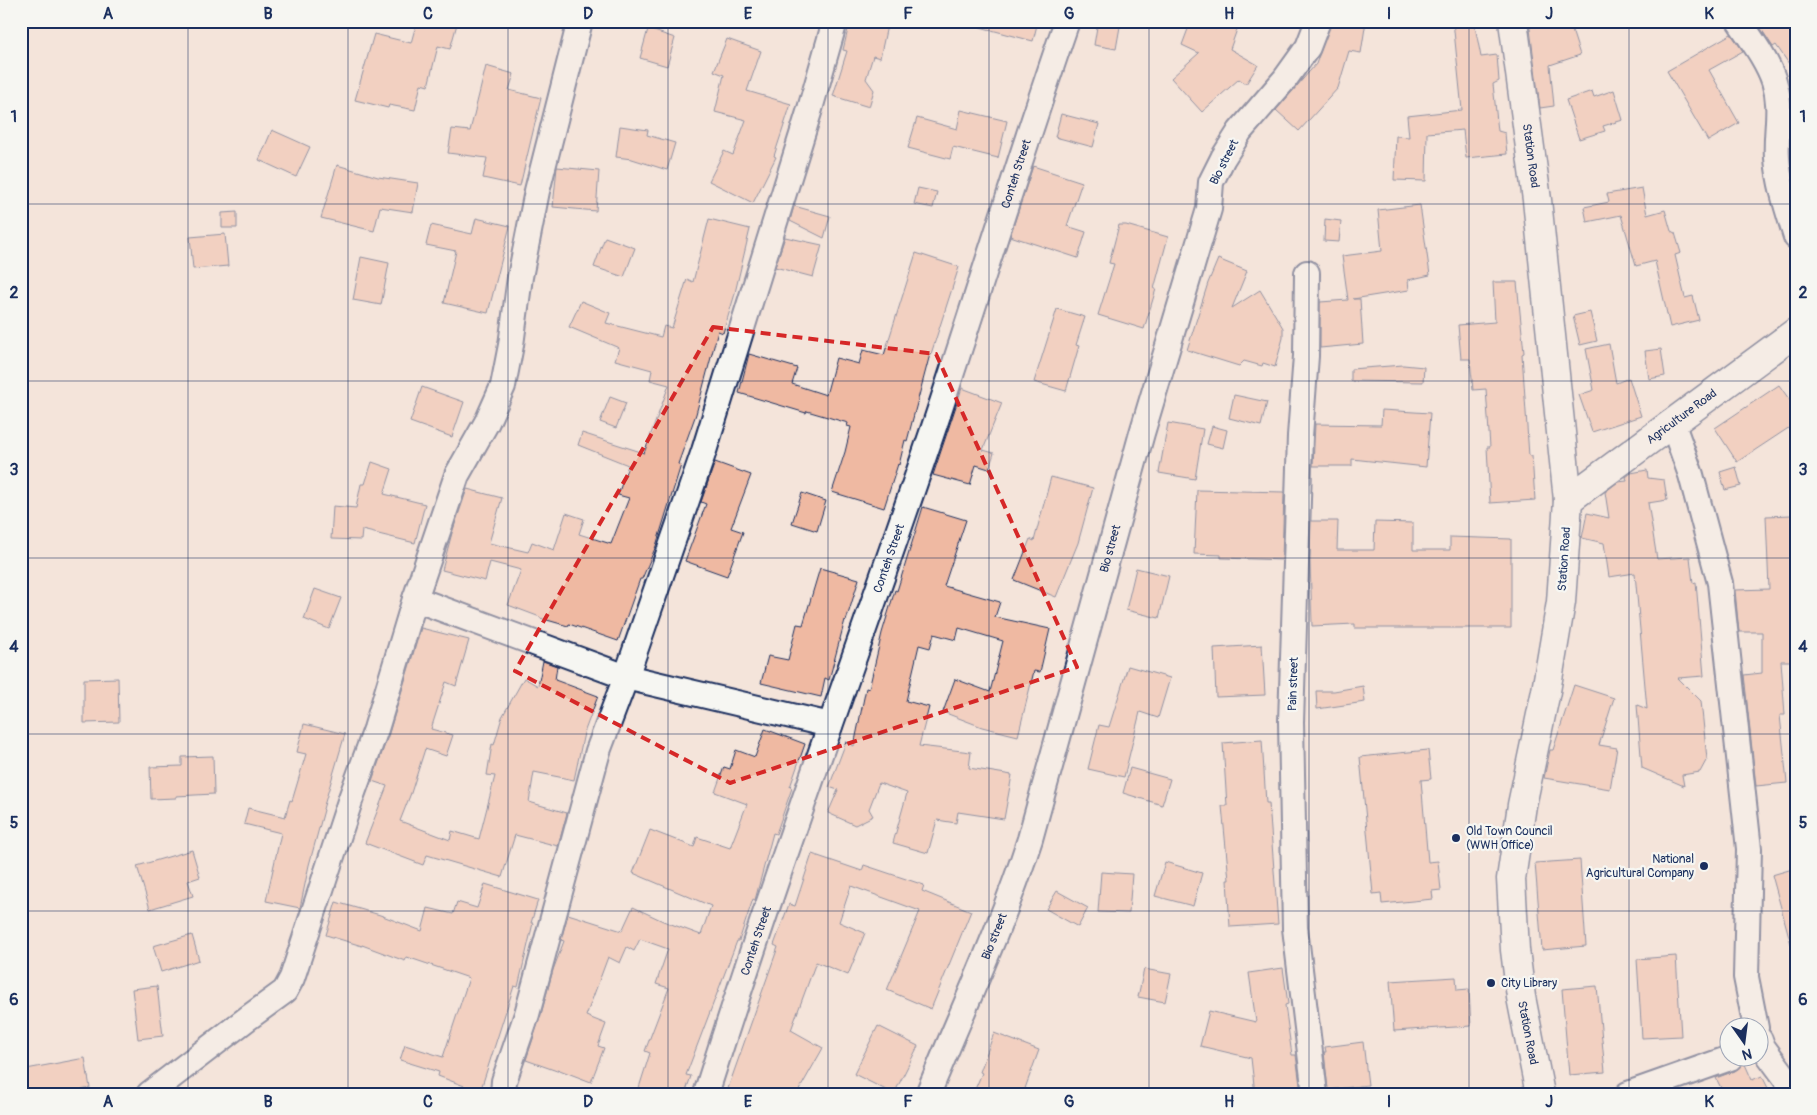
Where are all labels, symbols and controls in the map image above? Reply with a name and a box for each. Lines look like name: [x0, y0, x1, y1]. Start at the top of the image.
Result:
text: A: [103, 4, 114, 24]
text: B: [263, 4, 273, 24]
text: C: [423, 4, 433, 24]
text: D: [583, 4, 593, 24]
text: E: [744, 4, 753, 24]
text: F: [903, 4, 913, 24]
text: G: [1064, 4, 1075, 24]
text: H: [1224, 4, 1234, 24]
text: I: [1387, 4, 1391, 24]
text: J: [1545, 4, 1553, 24]
text: K: [1704, 4, 1714, 24]
text: 1: [11, 107, 17, 127]
text: 1: [1800, 107, 1806, 127]
street label: Station Road: [1519, 123, 1542, 189]
street label: Conteh Street: [998, 137, 1035, 211]
street label: Bio street: [1207, 137, 1242, 187]
text: 2: [10, 283, 19, 303]
text: 2: [1799, 283, 1808, 303]
street label: Agriculture Road: [1644, 386, 1720, 448]
text: 3: [10, 460, 19, 480]
text: 3: [1799, 460, 1808, 480]
street label: Conteh Street: [870, 522, 908, 595]
street label: Bio street: [1097, 523, 1124, 574]
street label: Station Road: [1555, 526, 1574, 592]
text: 4: [9, 637, 19, 657]
text: 4: [1798, 637, 1808, 657]
street label: Pain street: [1285, 657, 1302, 711]
text: 5: [10, 813, 19, 833]
text: 5: [1799, 813, 1808, 833]
place label: Old Town Council (WWH Office): [1466, 824, 1553, 853]
marker: Old Town Council (WWH Office): [1450, 832, 1462, 844]
place label: National Agricultural Company: [1586, 852, 1694, 881]
marker: National Agricultural Company: [1698, 860, 1710, 872]
street label: Conteh Street: [738, 904, 775, 978]
street label: Bio street: [979, 911, 1011, 962]
place label: City Library: [1501, 976, 1557, 991]
marker: City Library: [1485, 977, 1497, 989]
text: 6: [9, 990, 19, 1010]
text: 6: [1798, 990, 1808, 1010]
street label: Station Road: [1514, 1000, 1541, 1066]
north arrow: [1720, 1018, 1770, 1068]
text: N: [1740, 1045, 1754, 1064]
text: A: [103, 1092, 114, 1112]
text: B: [263, 1092, 273, 1112]
text: C: [423, 1092, 433, 1112]
text: D: [583, 1092, 593, 1112]
text: E: [744, 1092, 753, 1112]
text: F: [903, 1092, 913, 1112]
text: G: [1064, 1092, 1075, 1112]
text: H: [1224, 1092, 1234, 1112]
text: I: [1387, 1092, 1391, 1112]
text: J: [1545, 1092, 1553, 1112]
text: K: [1704, 1092, 1714, 1112]

